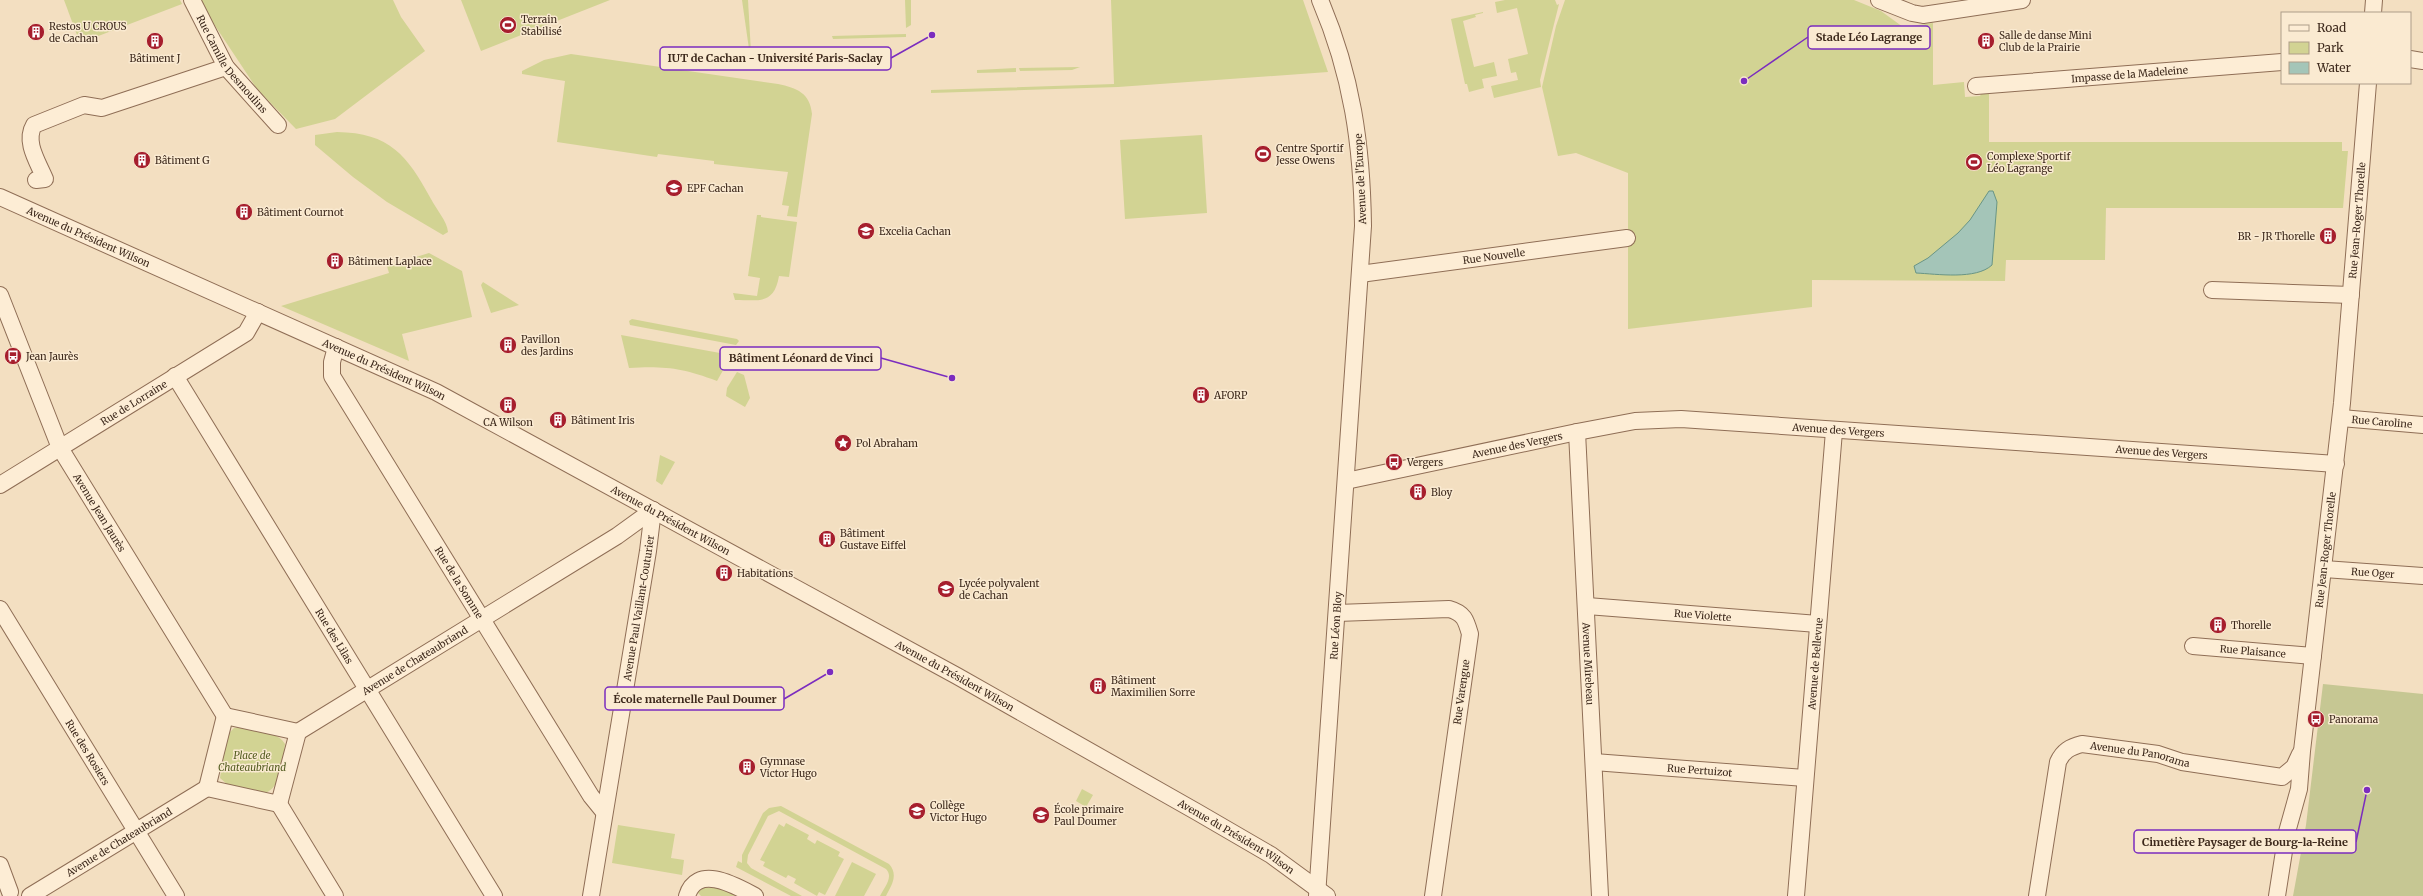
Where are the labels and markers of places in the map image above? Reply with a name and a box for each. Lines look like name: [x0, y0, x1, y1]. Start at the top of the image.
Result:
place label: Terrain Stabilisé: [521, 13, 562, 38]
sports icon: Terrain Stabilisé: [498, 15, 518, 35]
place label: Restos U CROUS de Cachan: [49, 20, 126, 45]
building icon: Restos U CROUS de Cachan: [26, 22, 46, 42]
callout: Stade Léo Lagrange: [1808, 26, 1930, 49]
place label: Salle de danse Mini Club de la Prairie: [1999, 29, 2092, 54]
building icon: Bâtiment J: [145, 31, 165, 51]
building icon: Salle de danse Mini Club de la Prairie: [1976, 31, 1996, 51]
callout: IUT de Cachan - Université Paris-Saclay: [660, 47, 891, 70]
place label: Bâtiment J: [129, 52, 181, 65]
place label: Centre Sportif Jesse Owens: [1275, 142, 1345, 167]
sports icon: Centre Sportif Jesse Owens: [1253, 144, 1273, 164]
building icon: Bâtiment G: [132, 150, 152, 170]
place label: Complexe Sportif Léo Lagrange: [1987, 150, 2071, 175]
sports icon: Complexe Sportif Léo Lagrange: [1964, 152, 1984, 172]
place label: Bâtiment G: [155, 154, 210, 167]
school or university icon: EPF Cachan: [664, 178, 684, 198]
place label: EPF Cachan: [687, 182, 744, 195]
building icon: Bâtiment Cournot: [234, 202, 254, 222]
place label: Bâtiment Cournot: [257, 206, 344, 219]
school or university icon: Excelia Cachan: [856, 221, 876, 241]
place label: Excelia Cachan: [879, 225, 951, 238]
building icon: BR - JR Thorelle: [2318, 226, 2338, 246]
place label: BR - JR Thorelle: [2238, 230, 2315, 243]
building icon: Bâtiment Laplace: [325, 251, 345, 271]
place label: Bâtiment Laplace: [348, 255, 432, 268]
place label: Pavillon des Jardins: [521, 333, 574, 358]
building icon: Pavillon des Jardins: [498, 335, 518, 355]
bus stop icon: Jean Jaurès: [3, 346, 23, 366]
callout: Bâtiment Léonard de Vinci: [720, 347, 881, 370]
place label: Jean Jaurès: [25, 350, 78, 363]
building icon: AFORP: [1191, 385, 1211, 405]
place label: AFORP: [1213, 389, 1248, 402]
building icon: CA Wilson: [498, 395, 518, 415]
building icon: Bâtiment Iris: [548, 410, 568, 430]
place label: Bâtiment Iris: [571, 414, 635, 427]
place label: CA Wilson: [483, 416, 533, 429]
place icon: Pol Abraham: [833, 433, 853, 453]
place label: Pol Abraham: [856, 437, 918, 450]
bus stop icon: Vergers: [1384, 452, 1404, 472]
place label: Vergers: [1406, 456, 1443, 469]
building icon: Bloy: [1408, 482, 1428, 502]
place label: Bloy: [1431, 486, 1452, 499]
place label: Bâtiment Gustave Eiffel: [840, 527, 906, 552]
building icon: Bâtiment Gustave Eiffel: [817, 529, 837, 549]
building icon: Habitations: [714, 563, 734, 583]
place label: Habitations: [737, 567, 793, 580]
place label: Lycée polyvalent de Cachan: [959, 577, 1039, 602]
school or university icon: Lycée polyvalent de Cachan: [936, 579, 956, 599]
building icon: Thorelle: [2208, 615, 2228, 635]
place label: Thorelle: [2231, 619, 2271, 632]
place label: Bâtiment Maximilien Sorre: [1111, 674, 1195, 699]
building icon: Bâtiment Maximilien Sorre: [1088, 676, 1108, 696]
callout: École maternelle Paul Doumer: [605, 687, 784, 710]
bus stop icon: Panorama: [2306, 709, 2326, 729]
place label: Panorama: [2329, 713, 2379, 726]
place label: Gymnase Victor Hugo: [759, 755, 817, 780]
building icon: Gymnase Victor Hugo: [737, 757, 757, 777]
place label: Collège Victor Hugo: [929, 799, 987, 824]
school or university icon: Collège Victor Hugo: [907, 801, 927, 821]
place label: École primaire Paul Doumer: [1054, 802, 1124, 828]
school or university icon: École primaire Paul Doumer: [1031, 805, 1051, 825]
callout: Cimetière Paysager de Bourg-la-Reine: [2134, 830, 2356, 853]

